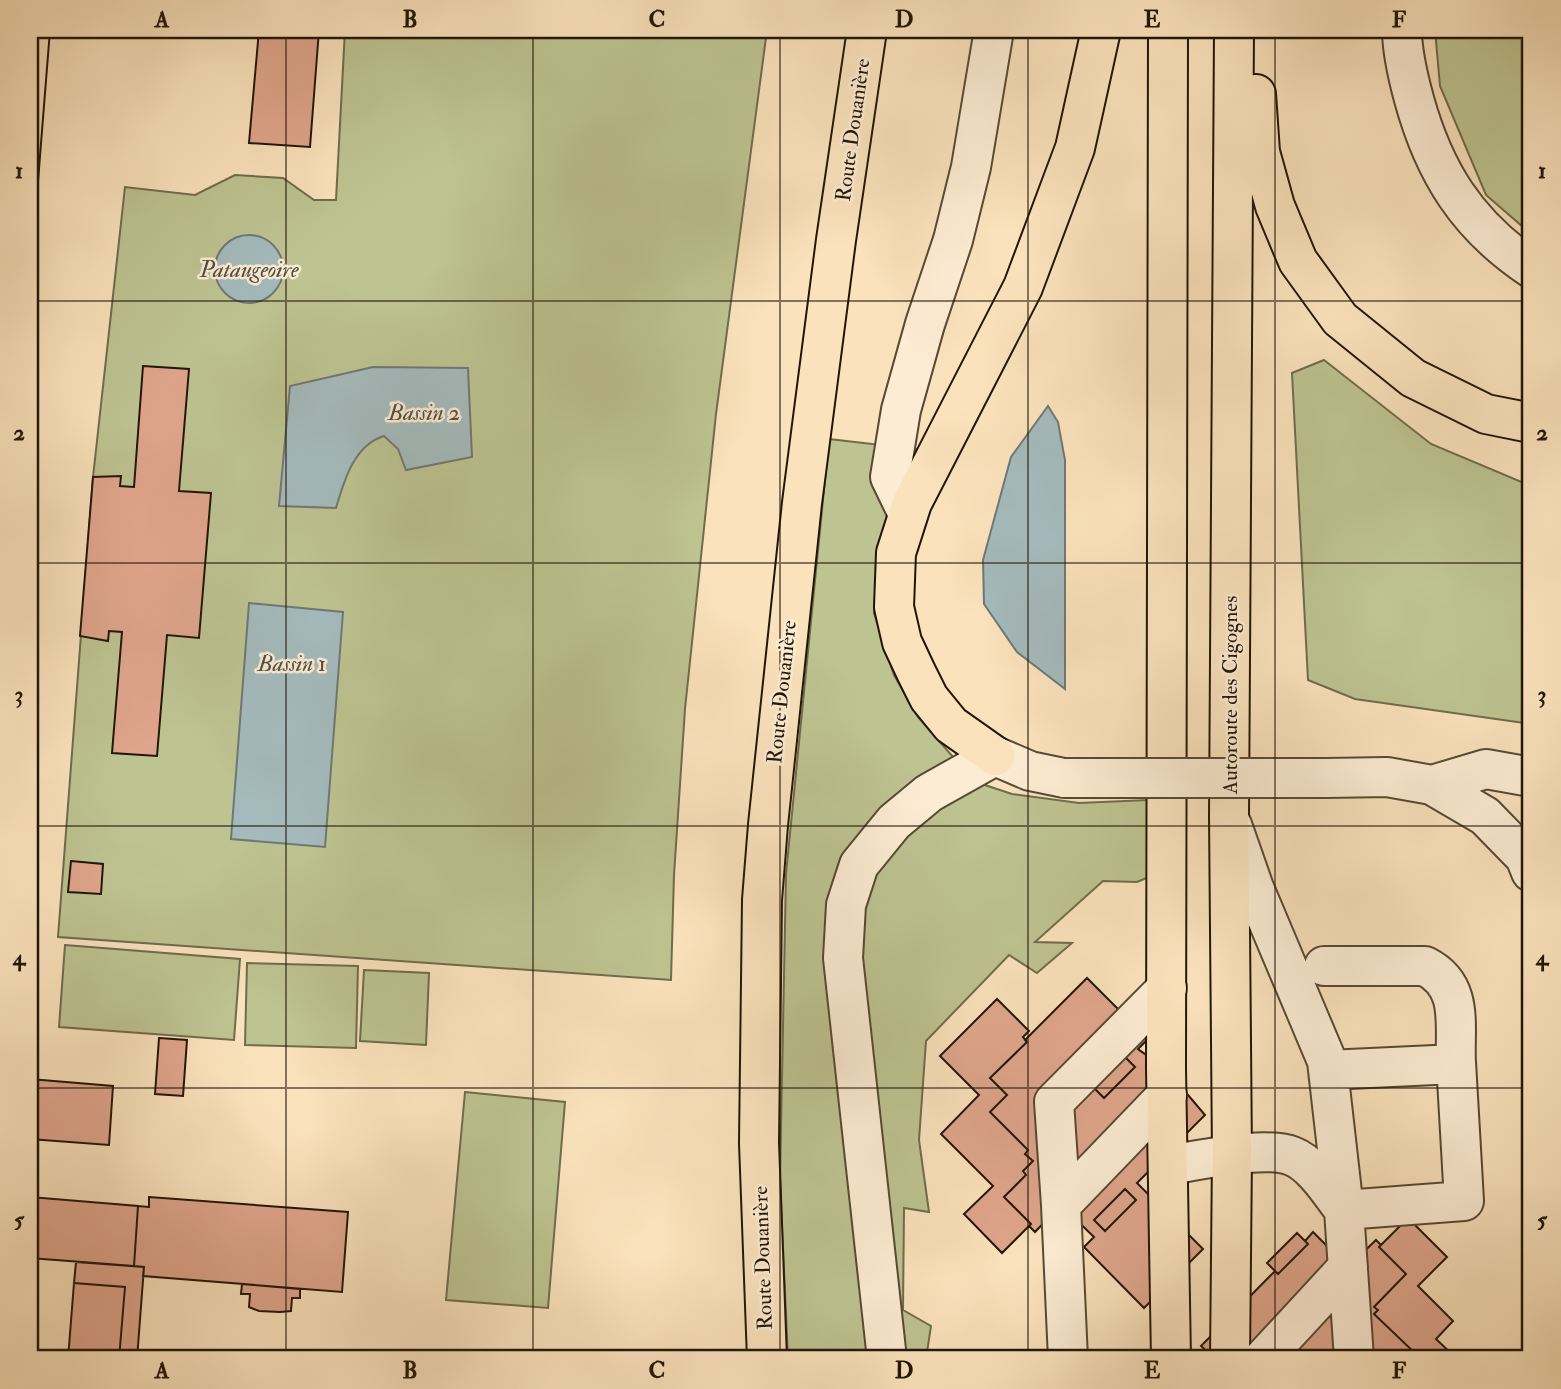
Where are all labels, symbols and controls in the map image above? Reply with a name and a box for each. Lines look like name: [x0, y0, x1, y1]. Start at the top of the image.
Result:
text: A: [154, 5, 170, 34]
text: B: [402, 5, 418, 34]
text: C: [649, 5, 665, 34]
text: D: [895, 5, 913, 34]
text: E: [1144, 5, 1161, 34]
text: F: [1392, 5, 1407, 34]
street label: Route Douanière: [830, 57, 876, 203]
text: 1: [15, 156, 23, 185]
text: 1: [1538, 156, 1546, 185]
water label: Pataugeoire: [198, 255, 299, 284]
water label: Bassin 2: [387, 398, 460, 427]
text: 2: [13, 418, 25, 447]
text: 2: [1536, 418, 1548, 447]
street label: Autoroute des Cigognes: [1217, 596, 1244, 795]
street label: Route Douanière: [761, 619, 803, 765]
water label: Bassin 1: [257, 649, 326, 678]
text: 3: [15, 680, 23, 709]
text: 3: [1538, 680, 1546, 709]
text: 4: [12, 943, 27, 972]
text: 4: [1535, 943, 1550, 972]
street label: Route Douanière: [747, 1185, 779, 1330]
text: 5: [14, 1205, 25, 1234]
text: 5: [1537, 1205, 1548, 1234]
text: A: [154, 1356, 170, 1385]
text: B: [402, 1356, 418, 1385]
text: C: [649, 1356, 665, 1385]
text: D: [895, 1356, 913, 1385]
text: E: [1144, 1356, 1161, 1385]
text: F: [1392, 1356, 1407, 1385]

